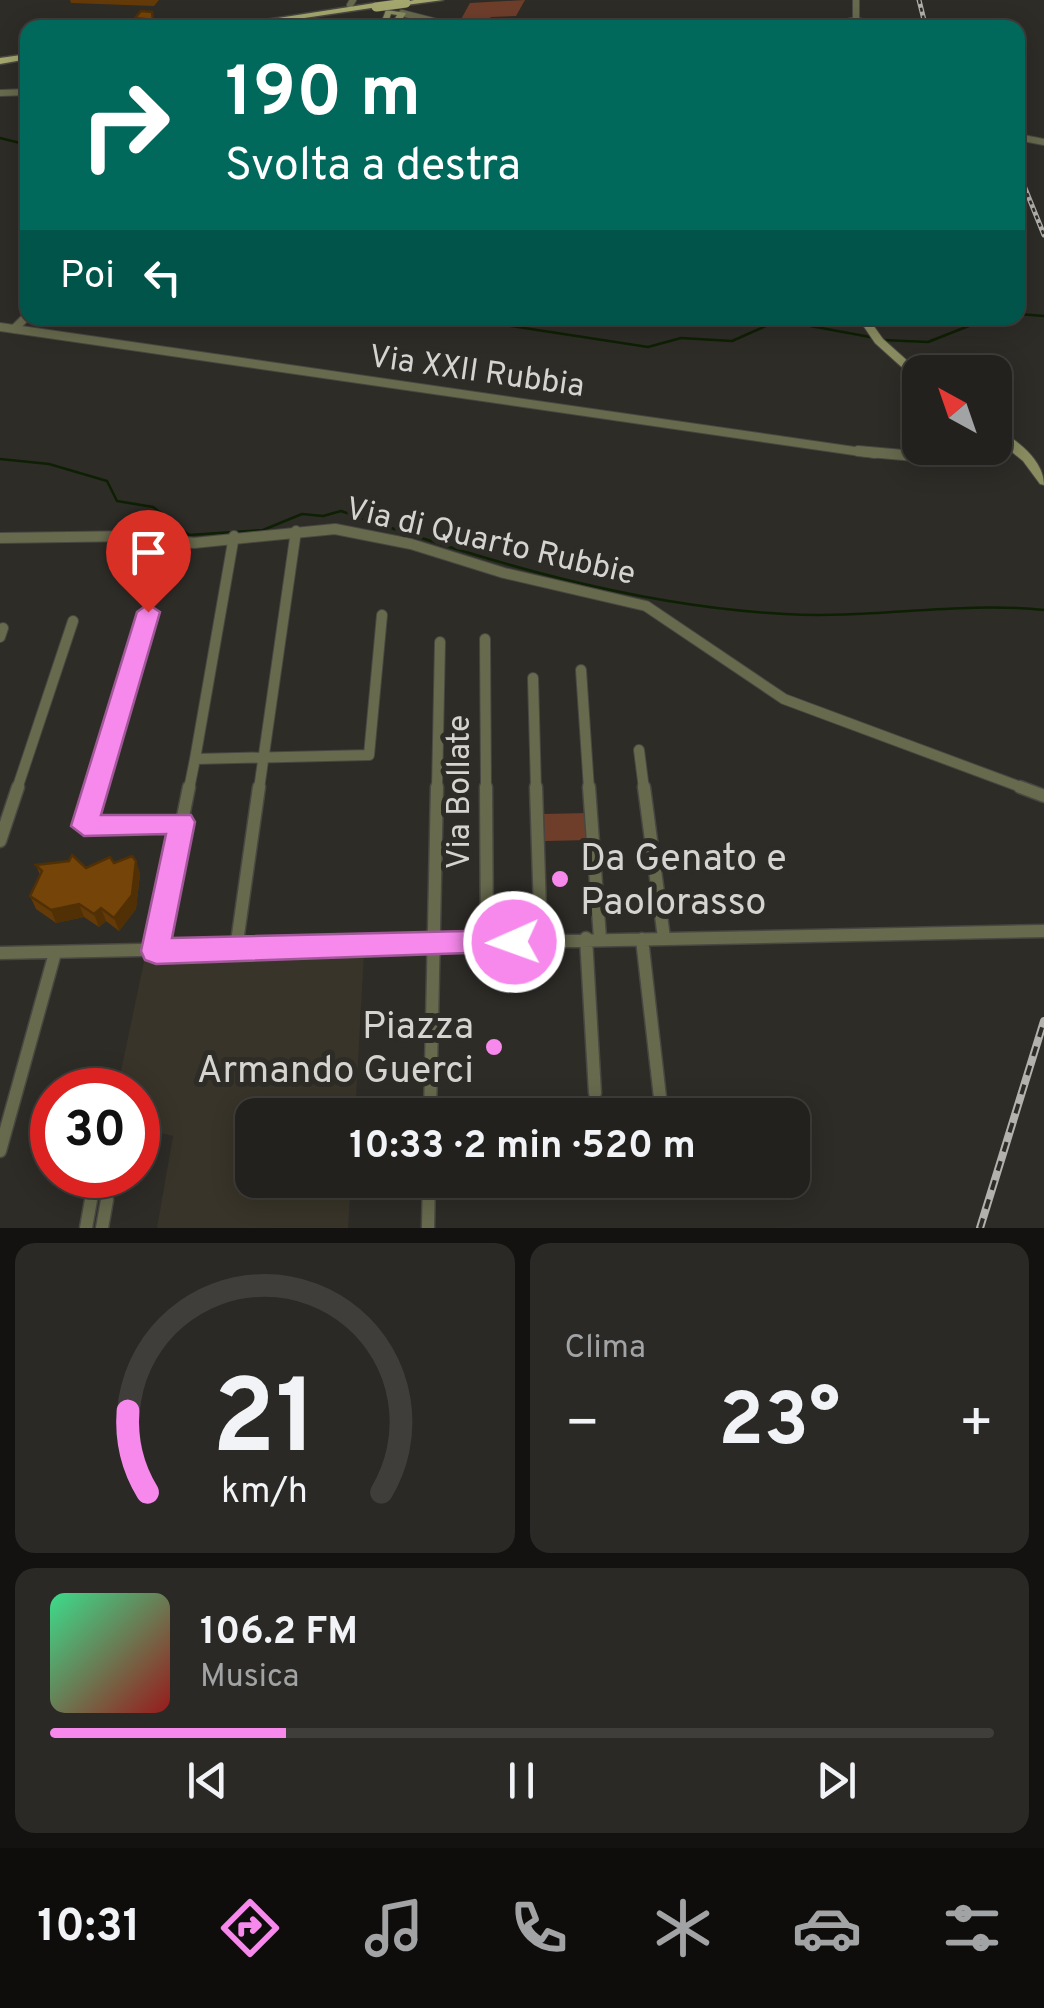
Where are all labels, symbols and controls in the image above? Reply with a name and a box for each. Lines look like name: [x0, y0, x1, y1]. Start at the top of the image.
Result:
text: 190 m: [225, 52, 421, 141]
icon: right: [60, 60, 190, 190]
text: Svolta a destra: [225, 139, 521, 196]
icon: left: [135, 250, 190, 305]
text: Poi: [60, 253, 115, 302]
street label: Via XXII Rubbia: [366, 338, 587, 408]
north arrow: [902, 355, 1012, 465]
map controls: [902, 355, 1012, 465]
street label: Via di Quarto Rubbie: [342, 490, 639, 596]
pin: [106, 510, 191, 613]
icon: arrive: [121, 525, 176, 580]
street label: Via Bollate: [441, 715, 481, 869]
place label: Da Genato e Paolorasso: [580, 836, 787, 929]
marker: Da Genato e Paolorasso: [549, 868, 571, 890]
position arrow: [462, 890, 566, 994]
place label: Piazza Armando Guerci: [197, 1004, 474, 1097]
marker: Piazza Armando Guerci: [483, 1036, 505, 1058]
speed limit sign: 30: [30, 1068, 160, 1198]
text: 10:33 · 2 min · 520 m: [349, 1123, 696, 1172]
text: Clima: [565, 1329, 646, 1369]
text: 21: [212, 1358, 317, 1490]
text: 23°: [718, 1377, 840, 1472]
text: −: [565, 1391, 600, 1461]
text: +: [959, 1391, 994, 1461]
text: km/h: [221, 1470, 308, 1516]
text: 106.2 FM: [200, 1609, 358, 1658]
text: Musica: [200, 1658, 299, 1698]
icon: previous: [180, 1753, 235, 1808]
icon: pause: [494, 1753, 549, 1808]
icon: next: [809, 1753, 864, 1808]
icon: directions: [215, 1893, 285, 1963]
icon: music: [359, 1893, 429, 1963]
icon: phone: [504, 1893, 574, 1963]
icon: climate: [648, 1893, 718, 1963]
icon: car: [792, 1893, 862, 1963]
icon: filters: [937, 1893, 1007, 1963]
text: 10:31: [37, 1900, 141, 1957]

